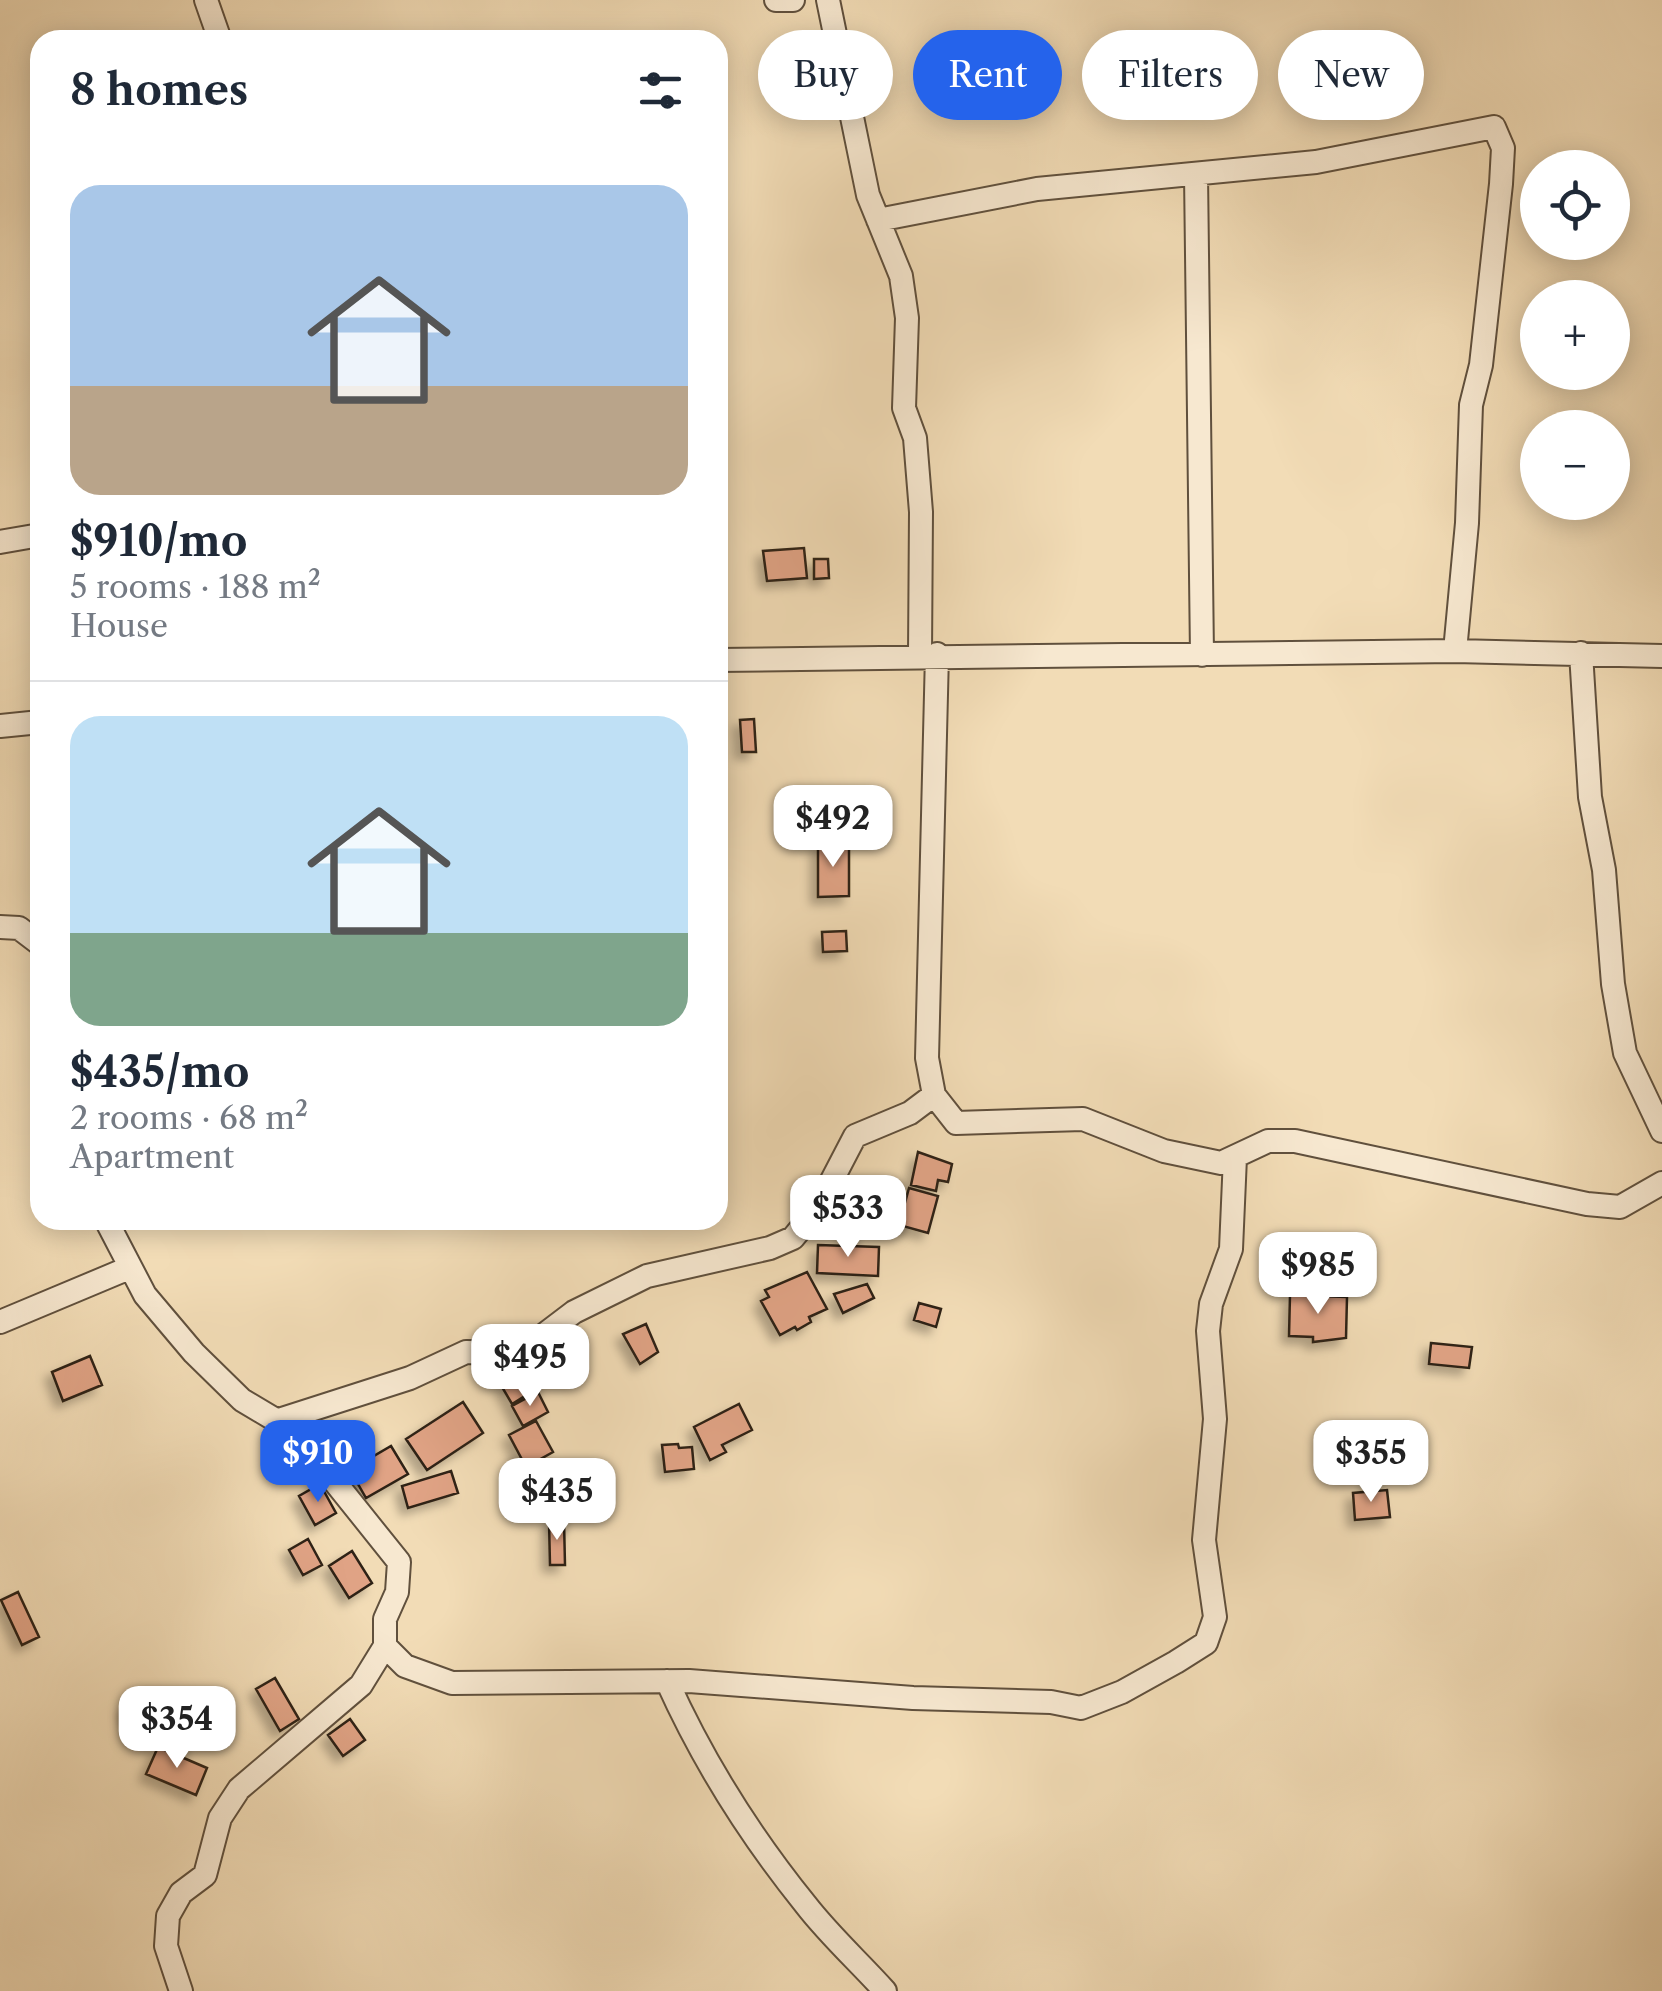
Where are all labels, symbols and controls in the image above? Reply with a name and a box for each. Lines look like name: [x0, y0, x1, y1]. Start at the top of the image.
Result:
chip: Buy: [758, 30, 893, 120]
chip: Rent: [913, 30, 1062, 120]
chip: Filters: [1082, 30, 1258, 120]
chip: New: [1278, 30, 1424, 120]
icon: filters: [633, 63, 688, 118]
text: 8 homes: [70, 64, 248, 116]
map controls: [1520, 150, 1630, 520]
button: locate: [1520, 150, 1630, 260]
icon: home: [289, 250, 469, 430]
button: +: [1520, 280, 1630, 390]
button: −: [1520, 410, 1630, 520]
text: $910/mo: [70, 515, 247, 567]
text: 5 rooms · 188 m²: [70, 567, 321, 606]
text: House: [70, 606, 168, 645]
icon: home: [289, 781, 469, 961]
pin: $492: [774, 785, 892, 870]
text: $492: [796, 798, 870, 837]
text: $435/mo: [70, 1046, 250, 1098]
text: 2 rooms · 68 m²: [70, 1098, 308, 1137]
text: Apartment: [70, 1137, 234, 1176]
pin: $533: [789, 1175, 907, 1260]
text: $533: [812, 1188, 884, 1227]
pin: $985: [1259, 1232, 1377, 1317]
text: $985: [1281, 1245, 1355, 1284]
pin: $495: [471, 1324, 589, 1409]
text: $495: [493, 1337, 567, 1376]
pin: $910: [259, 1420, 377, 1505]
pin: $355: [1312, 1420, 1430, 1505]
text: $910: [282, 1433, 354, 1472]
text: $355: [1335, 1433, 1407, 1472]
pin: $435: [498, 1458, 616, 1543]
text: $435: [521, 1471, 593, 1510]
pin: $354: [118, 1686, 236, 1771]
text: $354: [141, 1699, 213, 1738]

